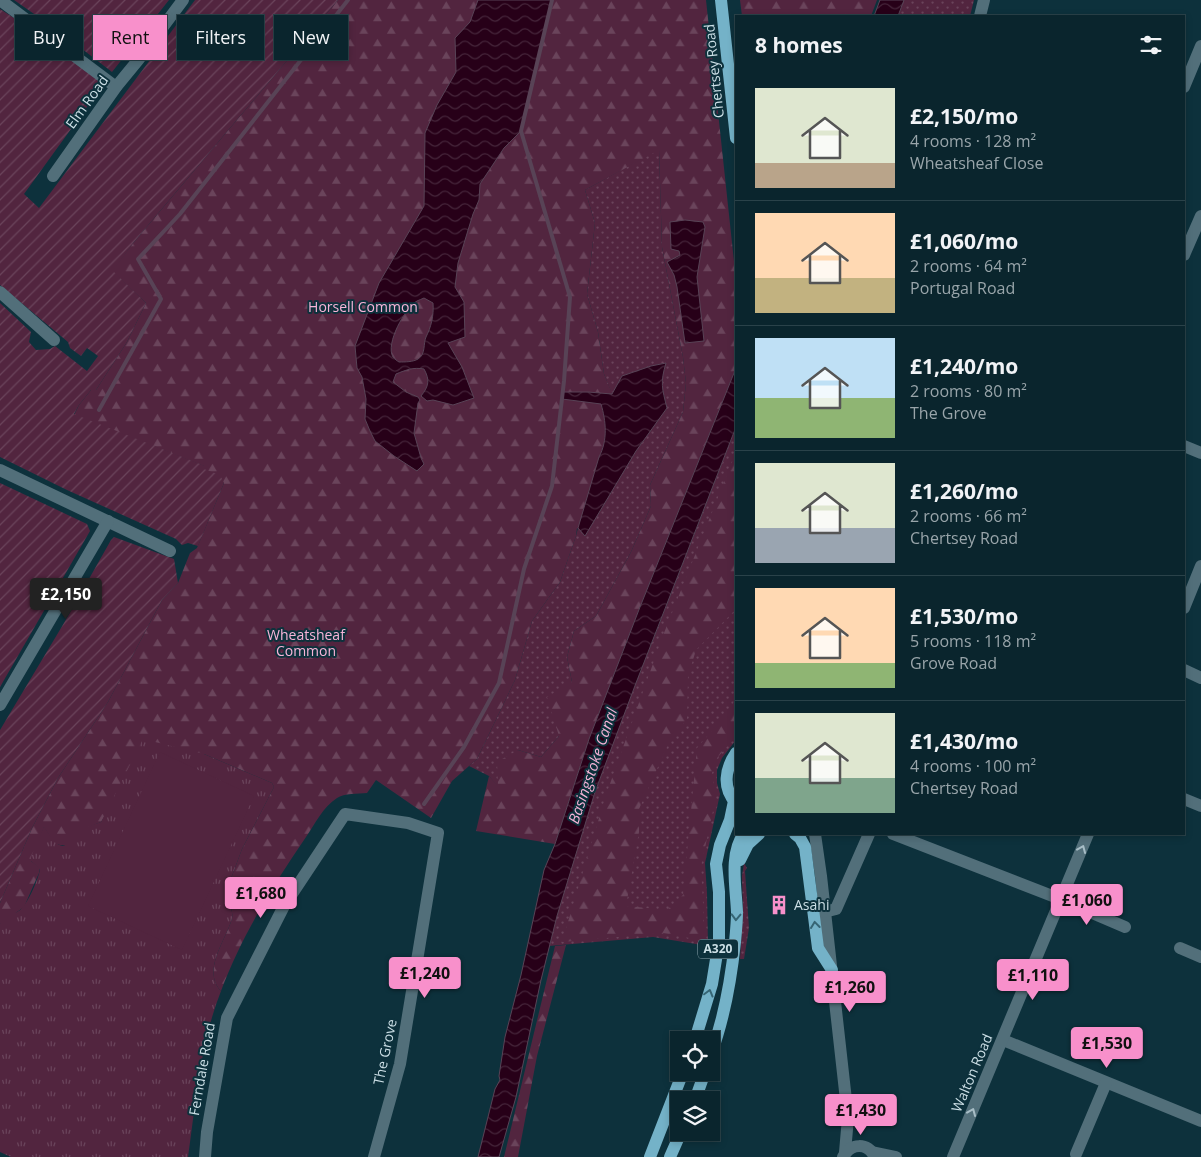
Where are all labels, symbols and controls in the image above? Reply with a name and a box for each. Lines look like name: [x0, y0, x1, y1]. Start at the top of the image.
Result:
chip: Buy: [15, 15, 83, 60]
chip: Rent: [93, 15, 167, 60]
chip: Filters: [177, 15, 264, 60]
chip: New: [274, 15, 348, 60]
street label: Chertsey Road: [699, 23, 728, 119]
text: 8 homes: [755, 31, 843, 59]
icon: filters: [1137, 31, 1165, 59]
street label: Elm Road: [61, 71, 112, 132]
text: £2,150/mo: [910, 102, 1018, 130]
icon: home: [795, 108, 855, 168]
text: 4 rooms · 128 m²: [910, 130, 1036, 152]
text: Wheatsheaf Close: [910, 152, 1043, 174]
text: £1,060/mo: [910, 227, 1018, 255]
icon: home: [795, 233, 855, 293]
text: 2 rooms · 64 m²: [910, 255, 1027, 277]
text: Portugal Road: [910, 277, 1015, 299]
park label: Horsell Common: [308, 297, 418, 316]
text: £1,240/mo: [910, 352, 1018, 380]
icon: home: [795, 358, 855, 418]
text: 2 rooms · 80 m²: [910, 380, 1027, 402]
text: The Grove: [910, 402, 987, 424]
text: £1,260/mo: [910, 477, 1018, 505]
icon: home: [795, 483, 855, 543]
text: 2 rooms · 66 m²: [910, 505, 1027, 527]
text: Chertsey Road: [910, 527, 1018, 549]
pin: £2,150: [25, 578, 107, 620]
text: £2,150: [41, 583, 91, 605]
text: £1,530/mo: [910, 602, 1018, 630]
icon: home: [795, 608, 855, 668]
park label: Wheatsheaf Common: [267, 625, 346, 660]
text: 5 rooms · 118 m²: [910, 630, 1036, 652]
text: Grove Road: [910, 652, 997, 674]
water label: Basingstoke Canal: [563, 704, 622, 826]
text: £1,430/mo: [910, 727, 1018, 755]
icon: home: [795, 733, 855, 793]
text: 4 rooms · 100 m²: [910, 755, 1036, 777]
text: Chertsey Road: [910, 777, 1018, 799]
one-way arrow: [1075, 845, 1086, 854]
pin: £1,680: [220, 876, 302, 919]
text: £1,680: [236, 882, 286, 904]
pin: £1,060: [1046, 884, 1128, 926]
text: £1,060: [1062, 889, 1112, 911]
building icon: Asahi: [768, 894, 790, 916]
place label: Asahi: [794, 895, 829, 914]
one-way arrow: [731, 914, 742, 922]
one-way arrow: [810, 920, 821, 928]
road number: A320: [698, 940, 738, 959]
pin: £1,240: [384, 956, 466, 999]
pin: £1,110: [992, 958, 1074, 1001]
text: £1,240: [400, 962, 450, 984]
text: £1,110: [1008, 964, 1058, 986]
pin: £1,260: [809, 970, 891, 1013]
text: £1,260: [825, 976, 875, 998]
one-way arrow: [703, 989, 714, 998]
street label: The Grove: [368, 1017, 401, 1087]
street label: Ferndale Road: [184, 1021, 219, 1117]
pin: £1,530: [1066, 1026, 1148, 1069]
map controls: [670, 1031, 720, 1141]
button: locate: [670, 1031, 720, 1081]
street label: Walton Road: [947, 1031, 997, 1115]
text: £1,530: [1082, 1032, 1132, 1054]
button: layers: [670, 1091, 720, 1141]
pin: £1,430: [820, 1094, 902, 1136]
text: £1,430: [836, 1099, 886, 1121]
one-way arrow: [966, 1108, 976, 1117]

